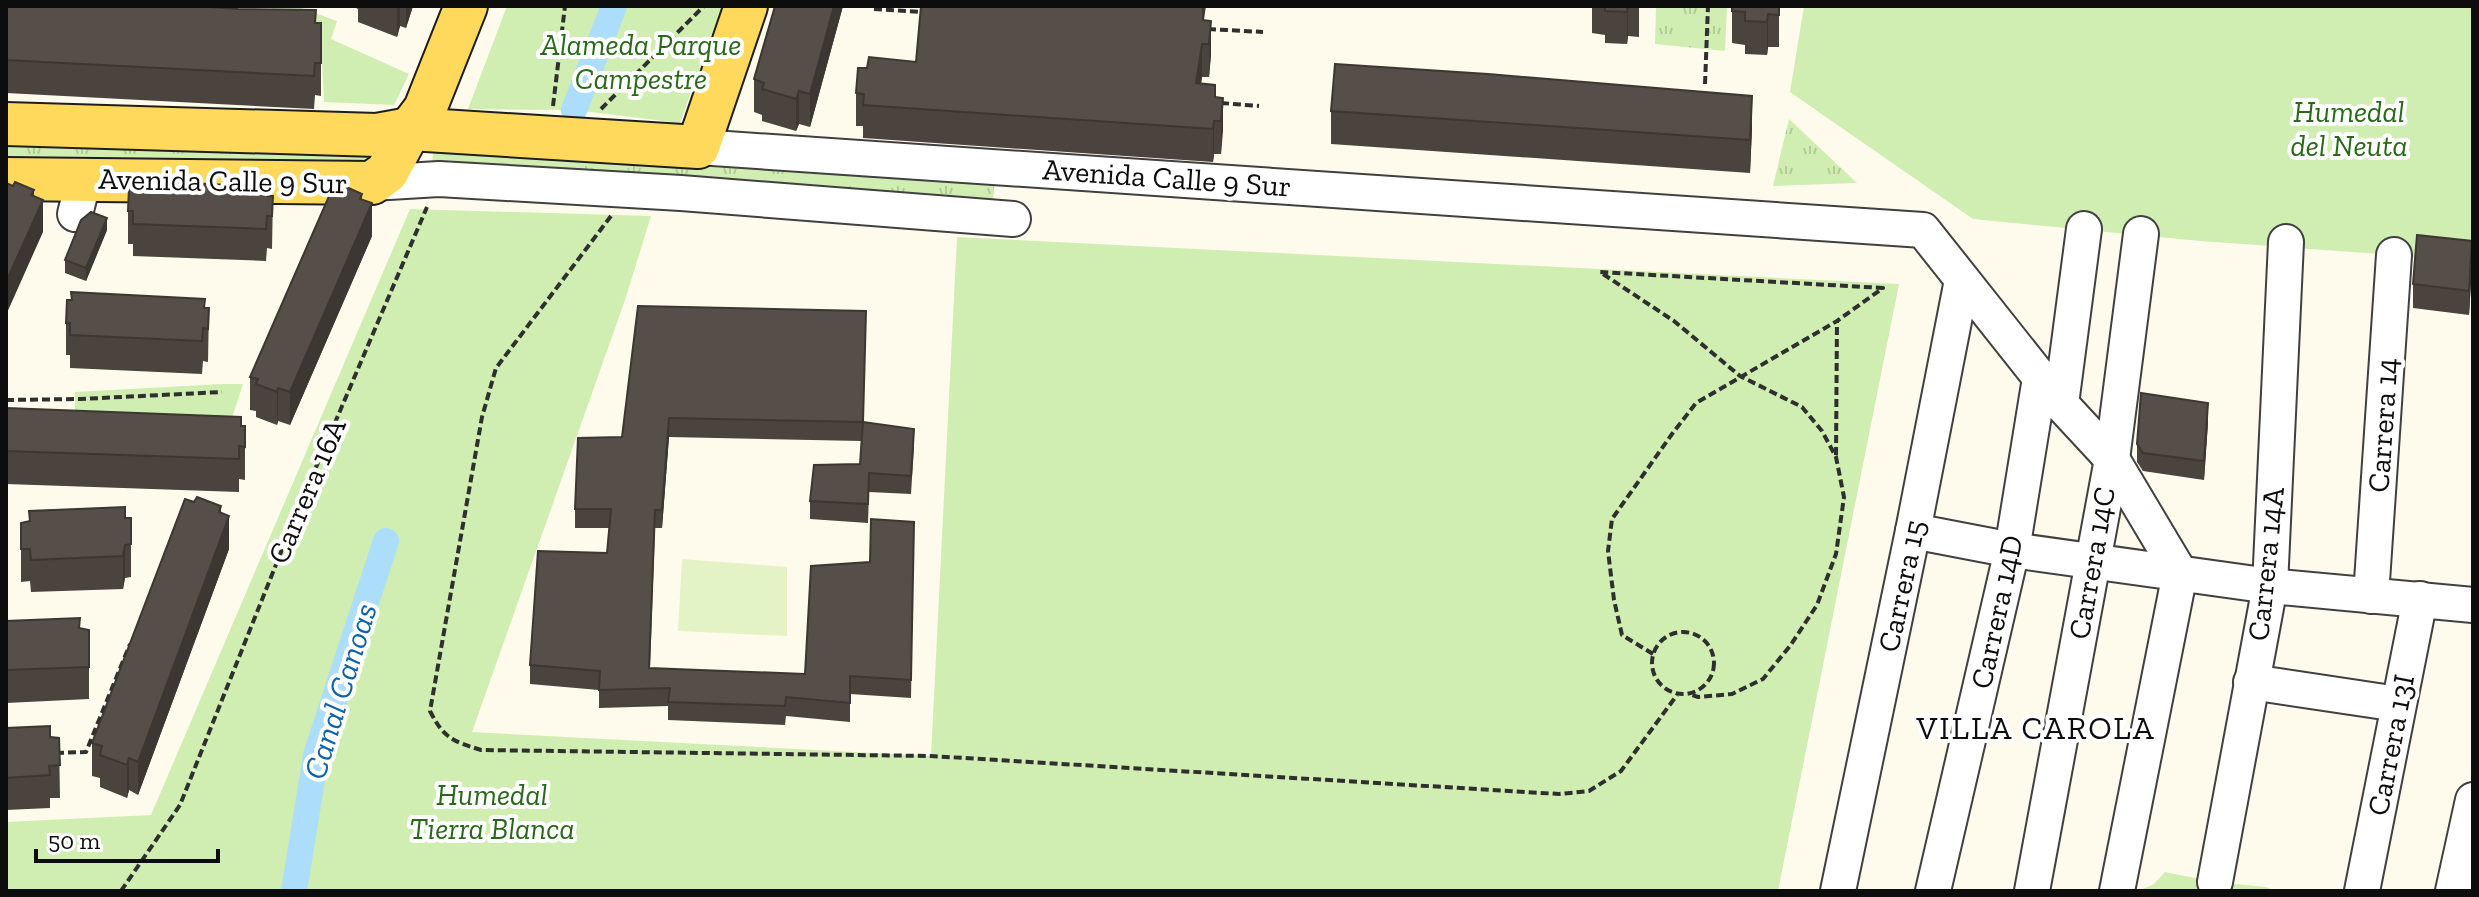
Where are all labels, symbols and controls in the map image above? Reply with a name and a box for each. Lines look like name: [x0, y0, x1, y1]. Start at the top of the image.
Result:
park label: Alameda Parque Campestre: [540, 27, 741, 97]
park label: Humedal del Neuta: [2290, 94, 2408, 164]
street label: Avenida Calle 9 Sur: [1041, 151, 1293, 205]
street label: Avenida Calle 9 Sur: [98, 161, 348, 201]
street label: Carrera 14: [2360, 357, 2406, 493]
street label: Carrera 16A: [260, 413, 354, 569]
street label: Carrera 14C: [2061, 484, 2123, 642]
street label: Carrera 14A: [2240, 485, 2292, 643]
street label: Carrera 15: [1870, 517, 1934, 655]
street label: Carrera 14D: [1963, 532, 2031, 692]
water label: Canal Canoas: [295, 598, 385, 784]
street label: Carrera 13I: [2360, 671, 2422, 819]
district label: VILLA CAROLA: [1916, 709, 2155, 747]
park label: Humedal Tierra Blanca: [409, 777, 575, 847]
scale bar: [36, 813, 218, 863]
text: 50 m: [48, 826, 101, 855]

